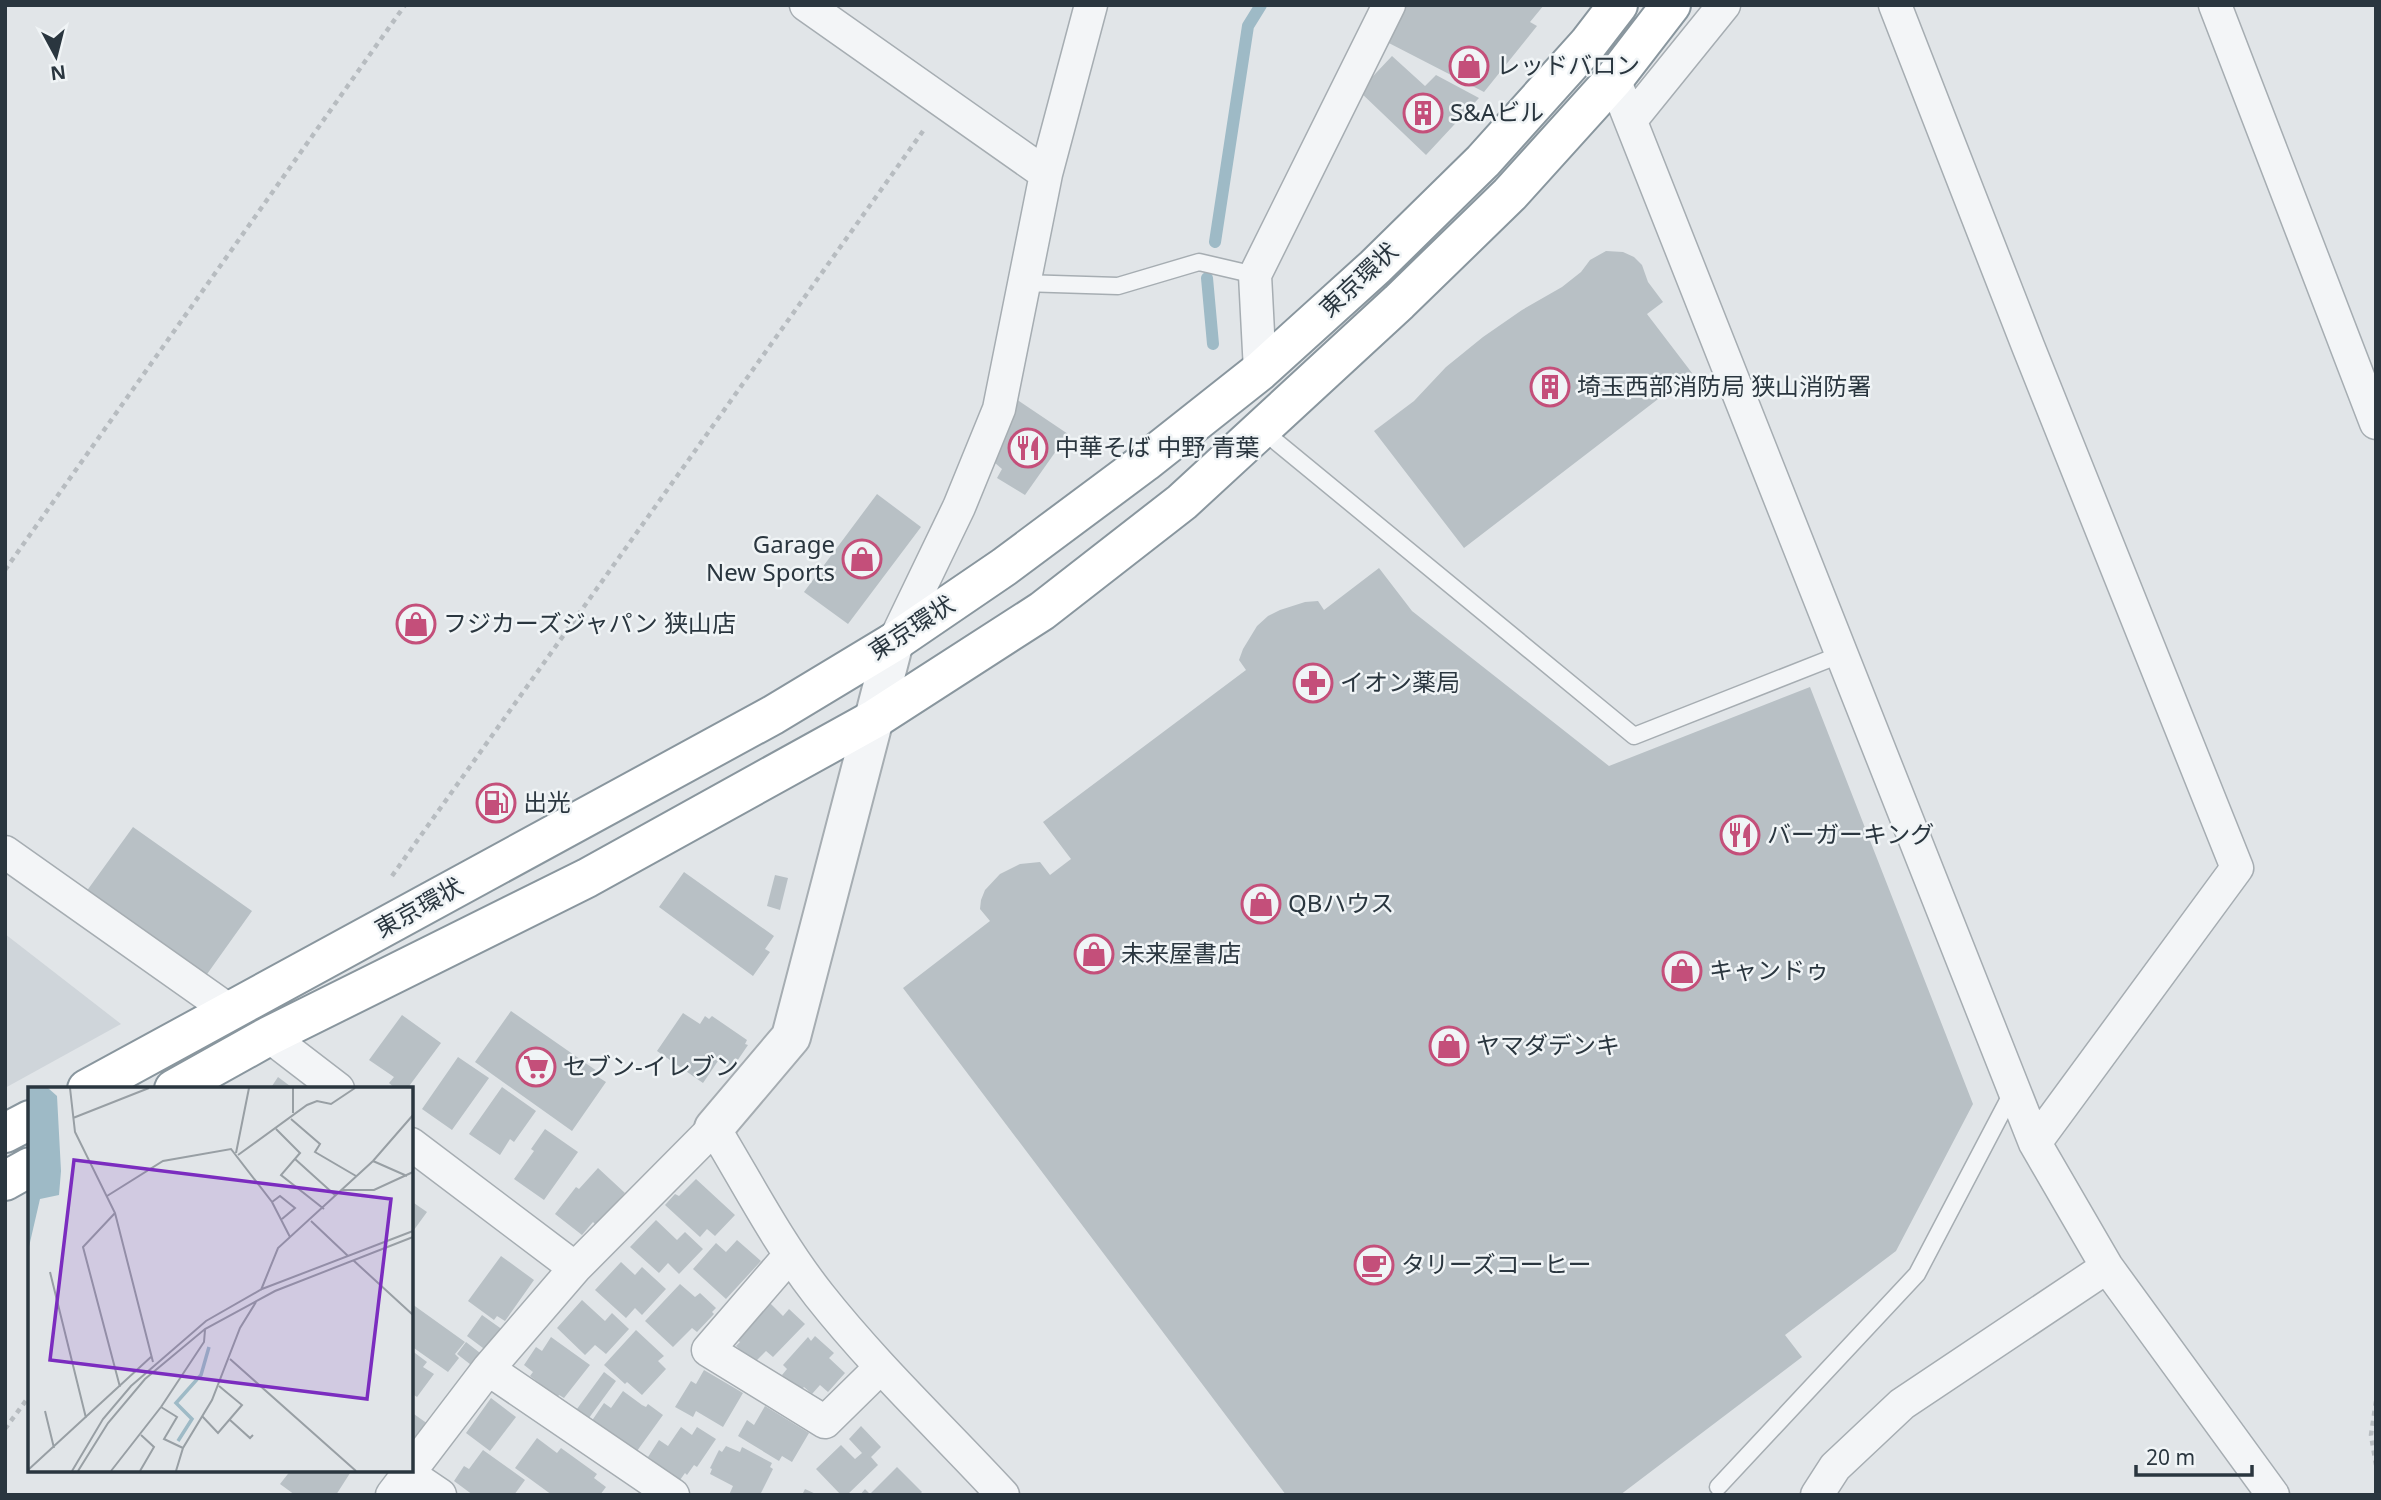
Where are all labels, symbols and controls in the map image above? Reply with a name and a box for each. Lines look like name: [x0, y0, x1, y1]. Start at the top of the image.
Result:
north arrow: [21, 21, 91, 91]
shop icon: レッドバロン: [1448, 45, 1490, 87]
place label: レッドバロン: [1496, 48, 1640, 81]
text: N: [49, 59, 67, 87]
building icon: S&Aビル: [1402, 92, 1444, 134]
place label: S&Aビル: [1450, 95, 1544, 128]
street label: 東京環状: [1312, 234, 1404, 324]
building icon: 埼玉西部消防局 狭山消防署: [1529, 366, 1571, 408]
place label: 埼玉西部消防局 狭山消防署: [1577, 369, 1871, 402]
restaurant icon: 中華そば 中野 青葉: [1007, 427, 1049, 469]
place label: 中華そば 中野 青葉: [1055, 430, 1259, 463]
place label: Garage New Sports: [706, 527, 835, 588]
shop icon: Garage New Sports: [841, 538, 883, 580]
street label: 東京環状: [862, 587, 960, 667]
shop icon: フジカーズジャパン 狭山店: [395, 603, 437, 645]
place label: フジカーズジャパン 狭山店: [443, 606, 736, 639]
pharmacy icon: イオン薬局: [1292, 662, 1334, 704]
place label: イオン薬局: [1340, 665, 1460, 698]
fuel station icon: 出光: [475, 782, 517, 824]
place label: 出光: [523, 785, 571, 818]
restaurant icon: バーガーキング: [1719, 814, 1761, 856]
place label: バーガーキング: [1767, 817, 1934, 850]
street label: 東京環状: [368, 869, 468, 944]
shop icon: QBハウス: [1240, 883, 1282, 925]
place label: QBハウス: [1288, 886, 1394, 919]
shop icon: 未来屋書店: [1073, 933, 1115, 975]
place label: 未来屋書店: [1121, 936, 1241, 969]
shop icon: キャンドゥ: [1661, 950, 1703, 992]
place label: キャンドゥ: [1709, 953, 1829, 986]
shop icon: ヤマダデンキ: [1428, 1025, 1470, 1067]
place label: ヤマダデンキ: [1476, 1028, 1620, 1061]
supermarket icon: セブン-イレブン: [515, 1046, 557, 1088]
place label: セブン-イレブン: [563, 1049, 739, 1082]
inset map: [28, 1087, 413, 1472]
cafe icon: タリーズコーヒー: [1353, 1244, 1395, 1286]
place label: タリーズコーヒー: [1401, 1247, 1592, 1280]
scale bar: [2136, 1434, 2252, 1478]
text: 20 m: [2146, 1443, 2195, 1471]

